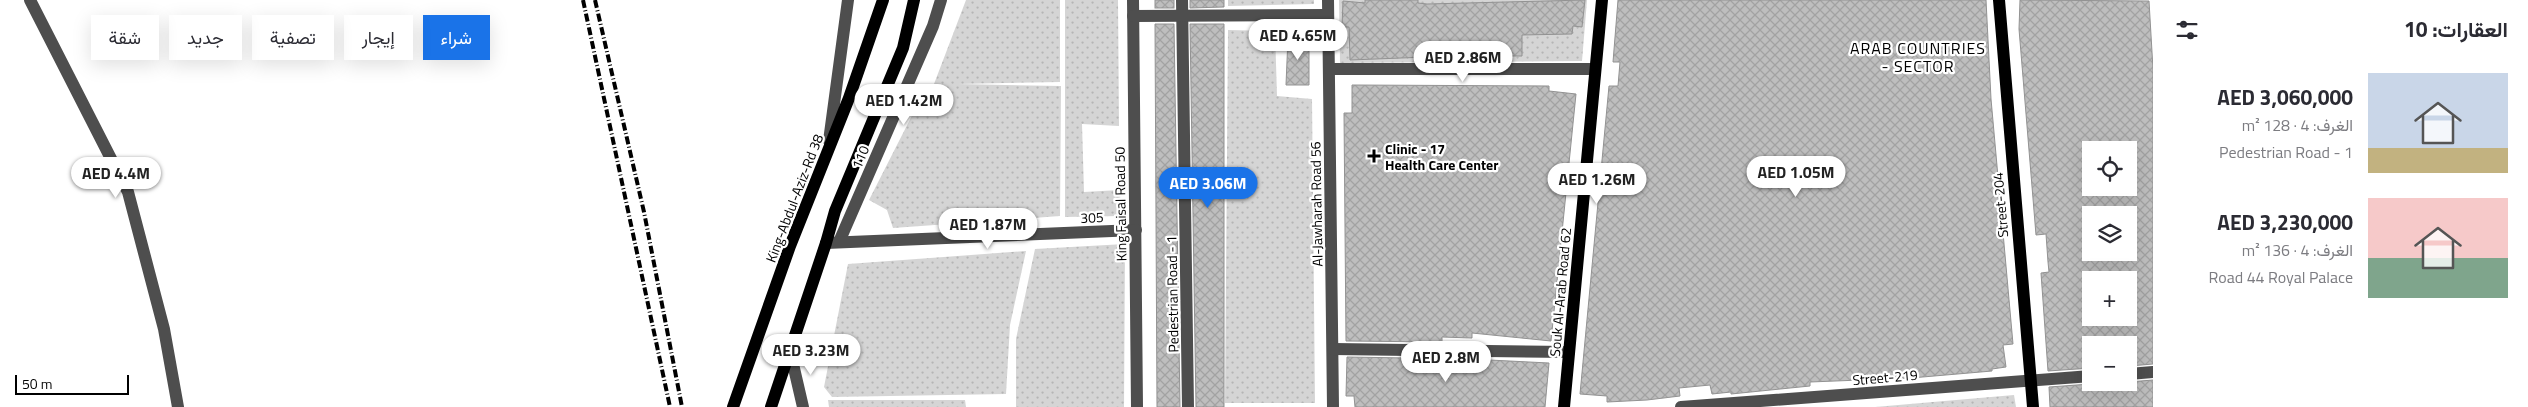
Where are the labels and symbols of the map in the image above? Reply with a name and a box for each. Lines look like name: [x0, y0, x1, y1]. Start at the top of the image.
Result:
pin: AED 4.65M: [1241, 18, 1355, 61]
district label: ARAB COUNTRIES - SECTOR: [1850, 36, 1986, 78]
pin: AED 2.86M: [1406, 41, 1520, 83]
pin: AED 1.42M: [847, 84, 961, 126]
street label: King-Abdul-Aziz-Rd 38: [760, 131, 828, 265]
place label: Clinic - 17 Health Care Center: [1385, 138, 1498, 175]
street label: Al-Jawharah Road 56: [1304, 141, 1328, 267]
street label: 110: [846, 142, 874, 172]
street label: King Faisal Road 50: [1108, 146, 1131, 262]
marker: Clinic - 17 Health Care Center: [1367, 149, 1381, 163]
pin: AED 4.4M: [64, 156, 168, 199]
pin: AED 1.05M: [1739, 156, 1853, 198]
pin: AED 1.26M: [1540, 162, 1654, 205]
pin: AED 3.06M: [1151, 166, 1265, 209]
street label: Street-204: [1987, 171, 2013, 239]
street label: 305: [1080, 206, 1104, 228]
pin: AED 1.87M: [931, 208, 1045, 250]
street label: Souk Al-Arab Road 62: [1544, 227, 1576, 357]
street label: Pedestrian Road - 1: [1160, 235, 1184, 353]
pin: AED 3.23M: [754, 334, 868, 376]
pin: AED 2.8M: [1394, 340, 1498, 383]
street label: Street-219: [1851, 364, 1919, 390]
scale bar: [15, 372, 129, 395]

